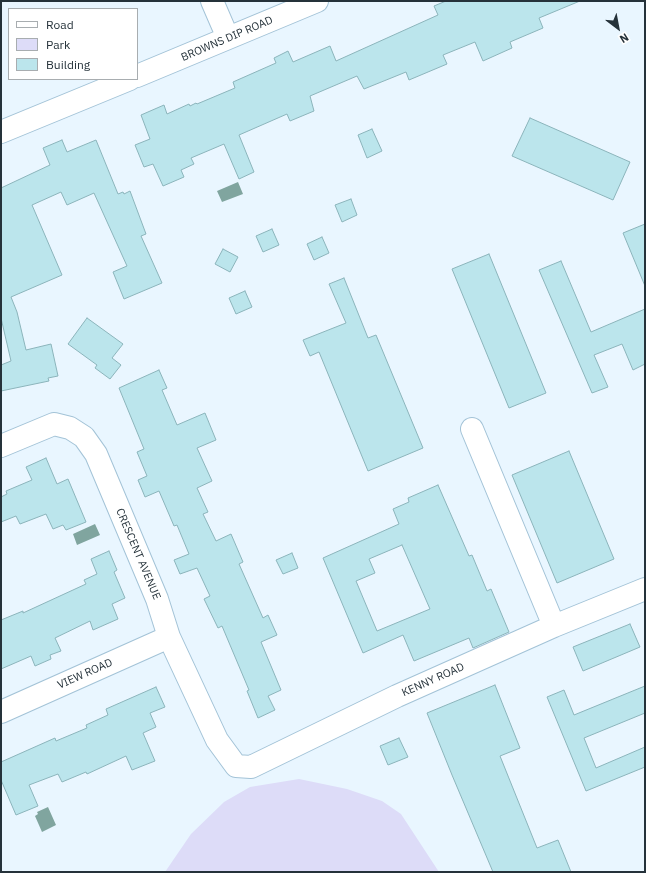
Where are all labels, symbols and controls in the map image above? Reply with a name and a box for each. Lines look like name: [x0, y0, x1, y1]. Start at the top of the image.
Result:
legend: [8, 8, 138, 80]
north arrow: [598, 8, 638, 48]
street label: BROWNS DIP ROAD: [179, 14, 275, 64]
text: Road: [46, 17, 74, 32]
text: N: [617, 30, 631, 46]
text: Park: [46, 37, 70, 52]
text: Building: [46, 57, 90, 72]
street label: CRESCENT AVENUE: [113, 506, 163, 602]
street label: VIEW ROAD: [55, 656, 115, 692]
street label: KENNY ROAD: [400, 660, 466, 700]

